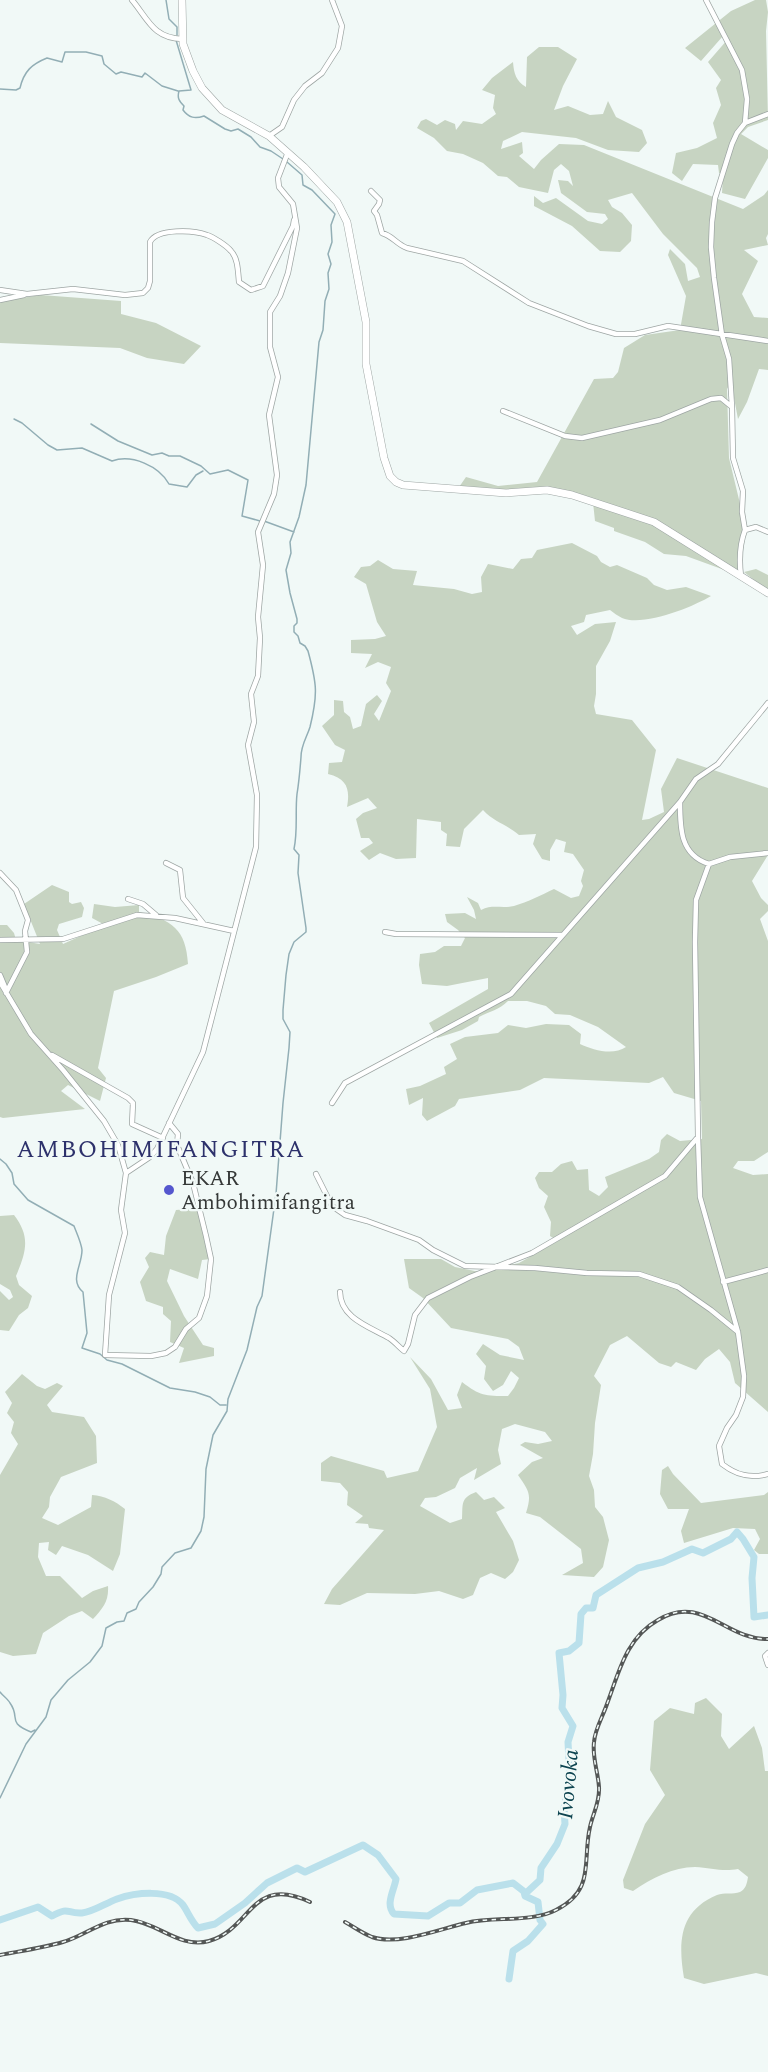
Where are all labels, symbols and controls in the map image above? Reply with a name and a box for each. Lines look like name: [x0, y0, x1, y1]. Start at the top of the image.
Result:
district label: AMBOHIMIFANGITRA: [17, 1132, 305, 1168]
place label: EKAR Ambohimifangitra: [181, 1163, 356, 1219]
marker: EKAR Ambohimifangitra: [162, 1183, 176, 1197]
water label: Ivovoka: [549, 1748, 588, 1820]

